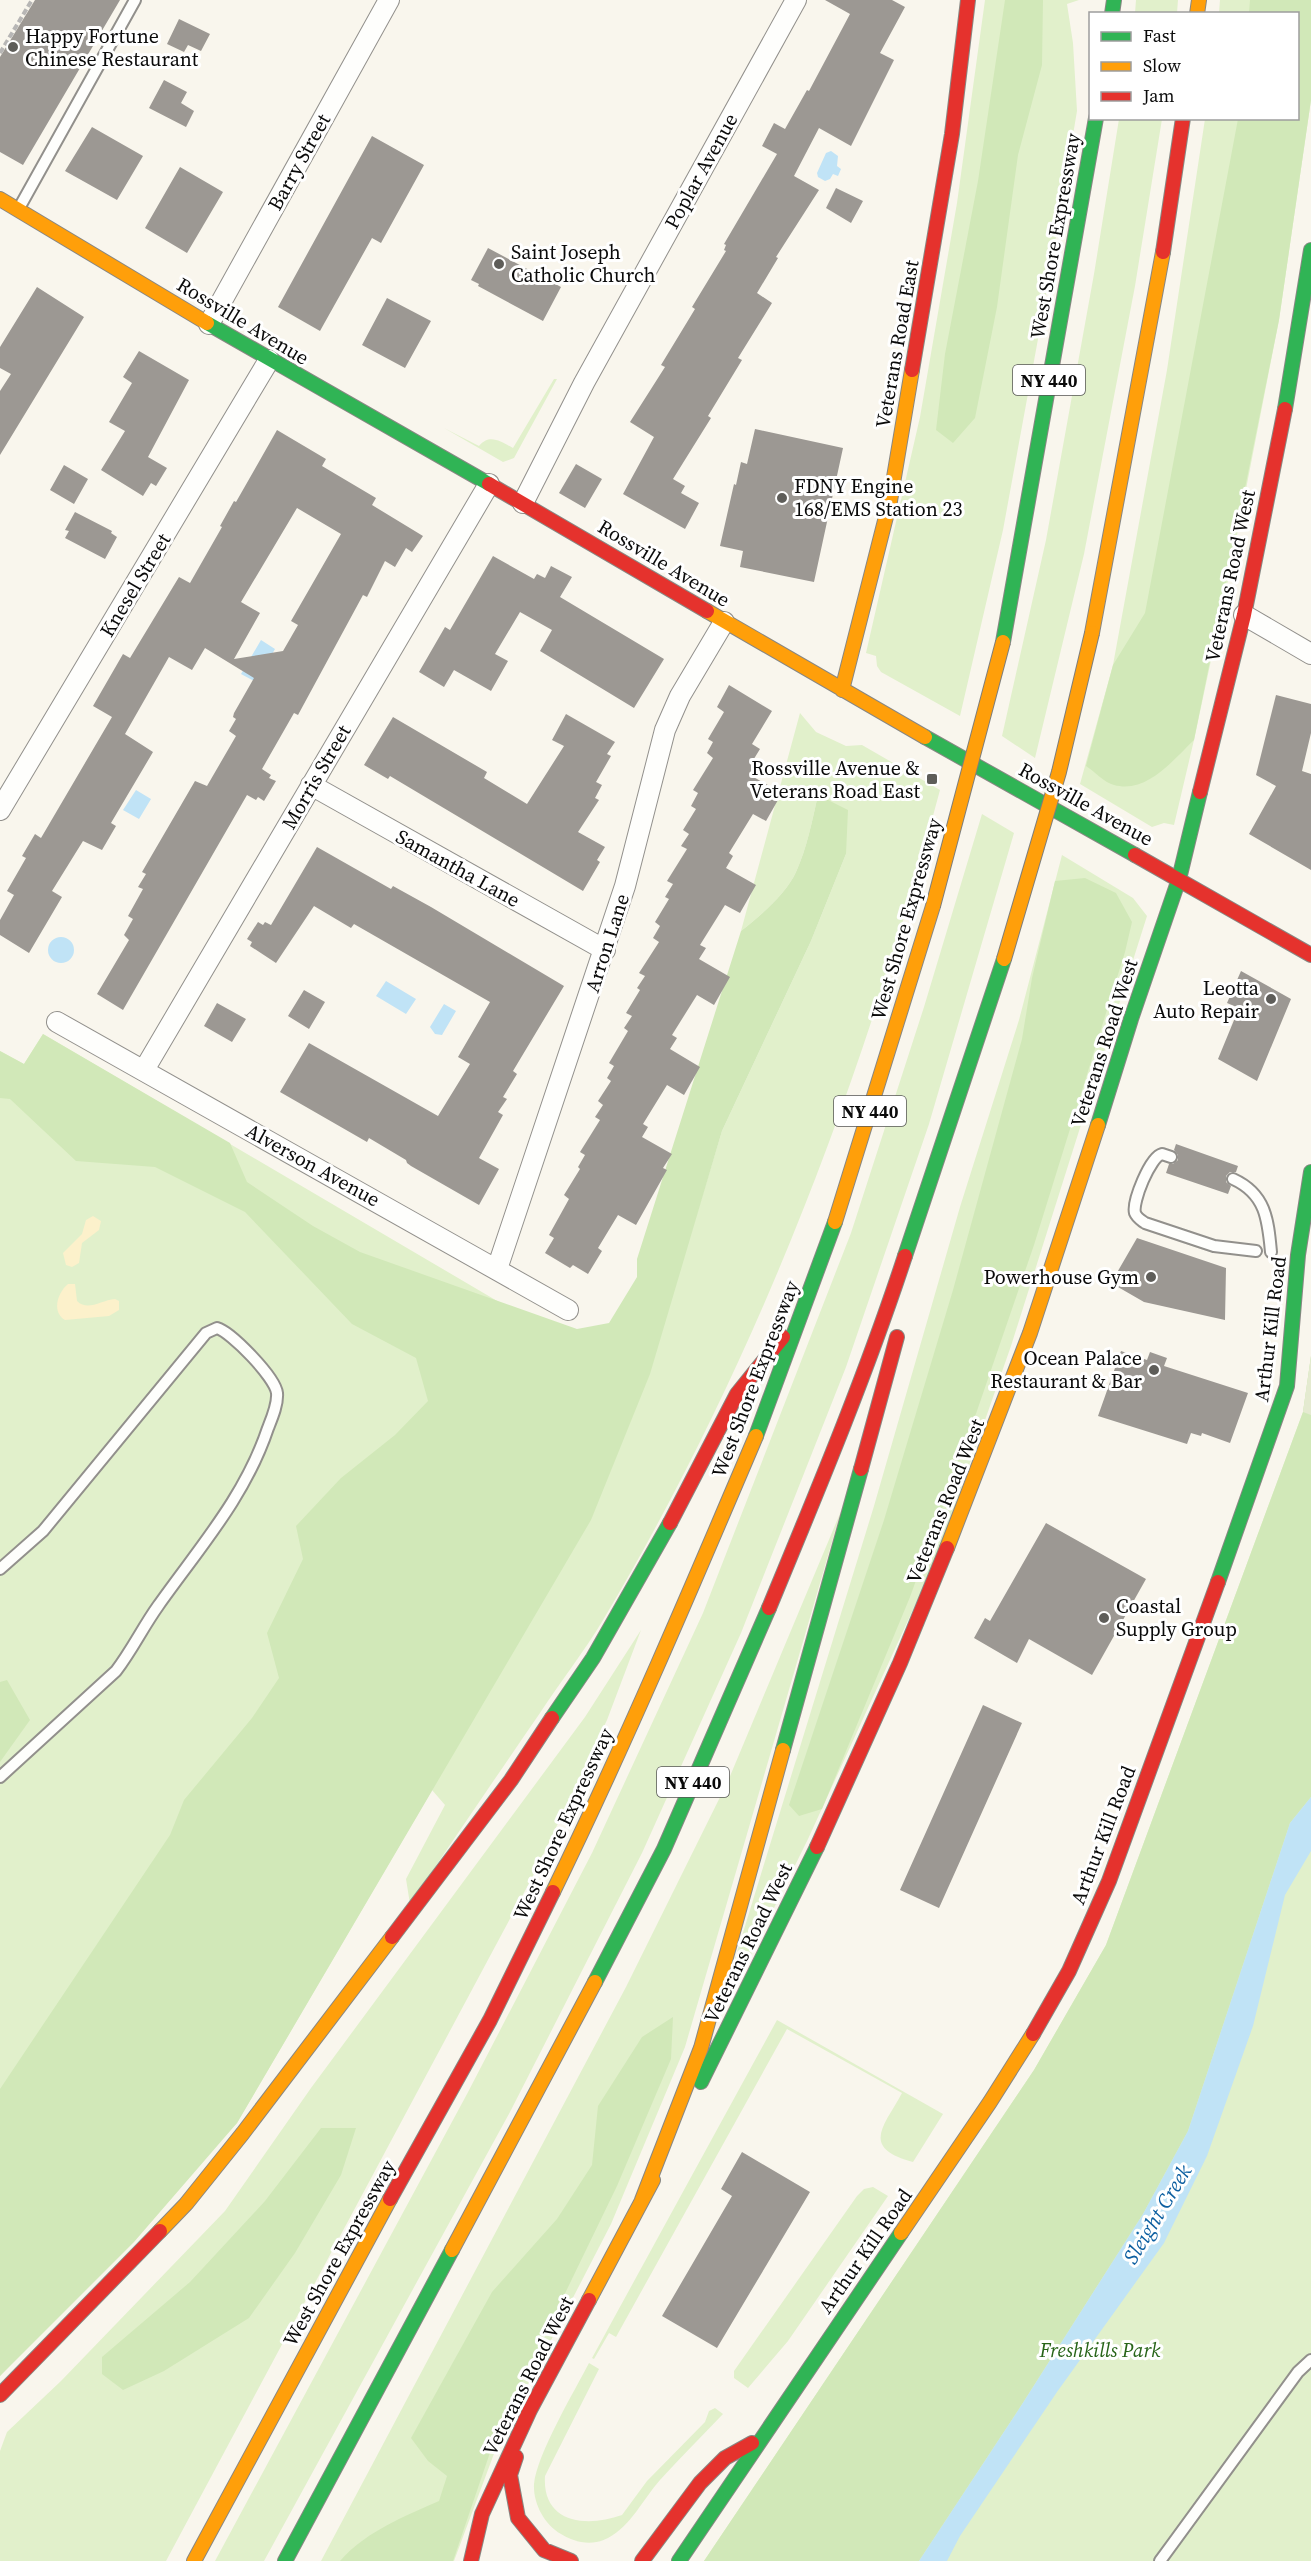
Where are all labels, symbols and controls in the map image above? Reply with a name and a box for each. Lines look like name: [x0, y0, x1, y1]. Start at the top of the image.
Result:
legend: [1089, 12, 1299, 120]
place label: Happy Fortune Chinese Restaurant: [25, 22, 199, 73]
text: Fast: [1143, 23, 1176, 48]
marker: Happy Fortune Chinese Restaurant: [6, 40, 20, 54]
text: Slow: [1143, 53, 1181, 78]
text: Jam: [1142, 83, 1175, 108]
street label: Barry Street: [261, 108, 337, 215]
street label: Poplar Avenue: [658, 108, 744, 234]
street label: West Shore Expressway: [1023, 130, 1087, 341]
place label: Saint Joseph Catholic Church: [511, 238, 655, 289]
marker: Saint Joseph Catholic Church: [492, 257, 506, 271]
street label: Veterans Road East: [868, 257, 926, 430]
street label: Rossville Avenue: [172, 270, 314, 372]
road number: NY 440: [1013, 365, 1085, 395]
place label: FDNY Engine 168/EMS Station 23: [794, 472, 963, 523]
street label: Veterans Road West: [1198, 487, 1262, 665]
marker: FDNY Engine 168/EMS Station 23: [775, 491, 789, 505]
street label: Rossville Avenue: [593, 512, 735, 614]
street label: Knesel Street: [93, 527, 177, 642]
street label: Morris Street: [275, 719, 358, 834]
place label: Rossville Avenue & Veterans Road East: [750, 754, 920, 805]
street label: Rossville Avenue: [1014, 755, 1158, 853]
marker: Rossville Avenue & Veterans Road East: [925, 772, 939, 786]
street label: West Shore Expressway: [864, 814, 948, 1023]
street label: Samantha Lane: [391, 822, 525, 914]
street label: Arron Lane: [578, 890, 636, 996]
street label: Veterans Road West: [1064, 955, 1145, 1131]
place label: Leotta Auto Repair: [1153, 974, 1260, 1025]
marker: Leotta Auto Repair: [1264, 992, 1278, 1006]
road number: NY 440: [834, 1096, 906, 1126]
street label: Alverson Avenue: [241, 1117, 385, 1213]
street label: Arthur Kill Road: [1247, 1254, 1293, 1403]
place label: Powerhouse Gym: [983, 1263, 1139, 1291]
marker: Powerhouse Gym: [1144, 1270, 1158, 1284]
street label: West Shore Expressway: [705, 1276, 806, 1482]
place label: Ocean Palace Restaurant & Bar: [990, 1344, 1143, 1395]
marker: Ocean Palace Restaurant & Bar: [1147, 1363, 1161, 1377]
street label: Veterans Road West: [899, 1414, 991, 1588]
place label: Coastal Supply Group: [1116, 1592, 1237, 1643]
marker: Coastal Supply Group: [1097, 1611, 1111, 1625]
street label: West Shore Expressway: [506, 1723, 620, 1925]
street label: Arthur Kill Road: [1064, 1761, 1143, 1908]
road number: NY 440: [657, 1767, 729, 1797]
street label: Veterans Road West: [697, 1858, 799, 2028]
street label: West Shore Expressway: [276, 2154, 402, 2351]
water label: Sleight Creek: [1116, 2159, 1198, 2269]
street label: Arthur Kill Road: [812, 2182, 919, 2319]
street label: Veterans Road West: [476, 2291, 580, 2460]
park label: Freshkills Park: [1039, 2336, 1161, 2364]

